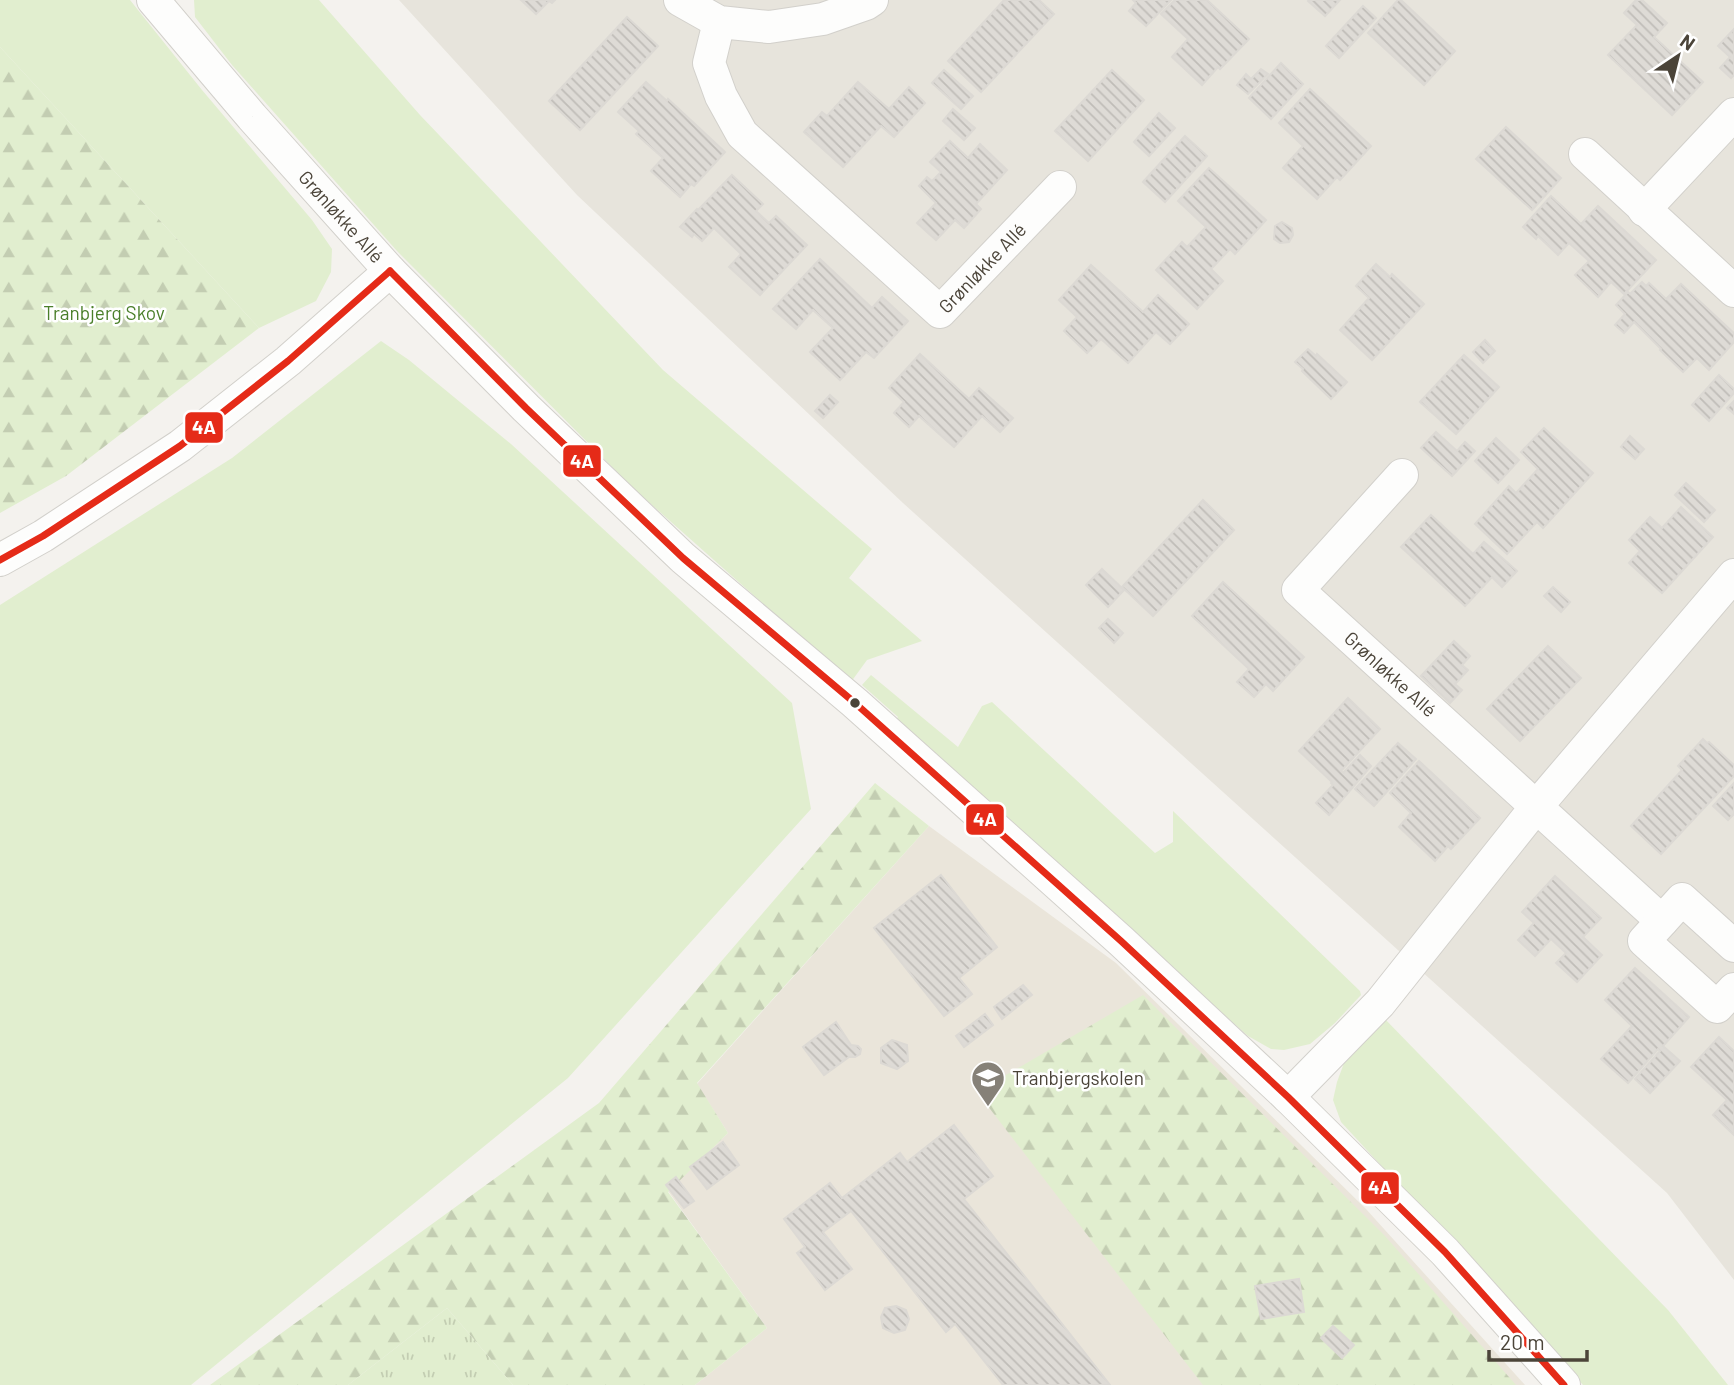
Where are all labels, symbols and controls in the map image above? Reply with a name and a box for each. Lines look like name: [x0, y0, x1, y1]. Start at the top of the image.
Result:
north arrow: [1643, 21, 1713, 91]
text: N: [1676, 29, 1700, 55]
street label: Grønløkke Allé: [294, 165, 389, 267]
street label: Grønløkke Allé: [933, 218, 1030, 318]
park label: Tranbjerg Skov: [43, 301, 165, 324]
line badge: 4A: [184, 411, 224, 444]
text: 4A: [192, 415, 216, 438]
line badge: 4A: [562, 444, 602, 478]
text: 4A: [570, 449, 594, 472]
street label: Grønløkke Allé: [1340, 626, 1442, 721]
unlabelled marker: [848, 696, 862, 710]
line badge: 4A: [965, 803, 1005, 836]
text: 4A: [973, 807, 997, 830]
school or university icon: Tranbjergskolen: [969, 1059, 1007, 1108]
place label: Tranbjergskolen: [1012, 1066, 1144, 1089]
line badge: 4A: [1360, 1171, 1400, 1205]
text: 4A: [1368, 1175, 1392, 1198]
scale bar: [1489, 1318, 1587, 1362]
text: 20 m: [1500, 1329, 1545, 1354]

